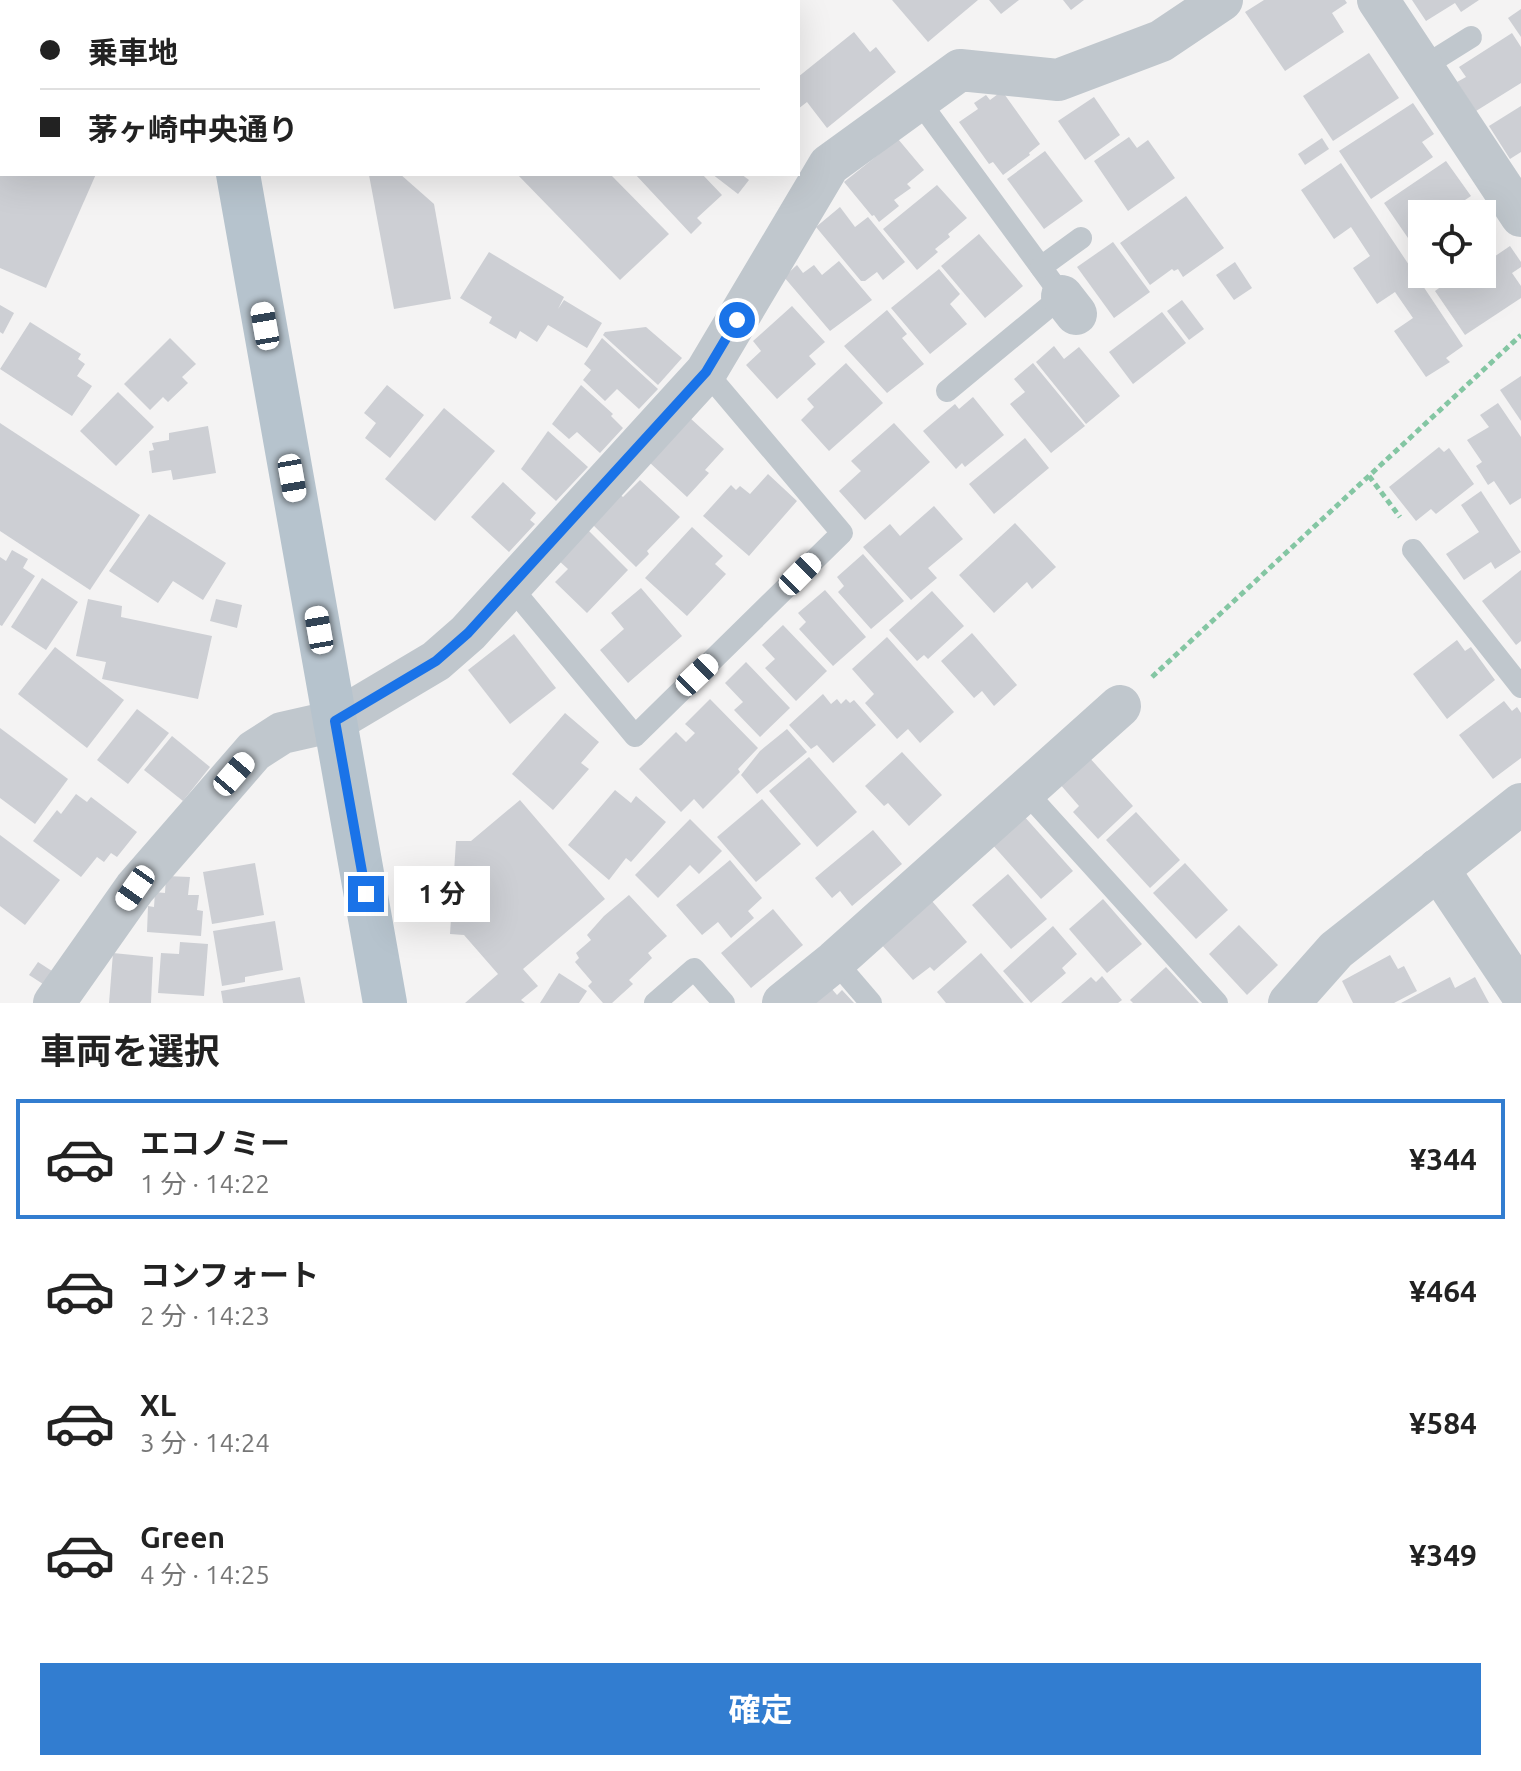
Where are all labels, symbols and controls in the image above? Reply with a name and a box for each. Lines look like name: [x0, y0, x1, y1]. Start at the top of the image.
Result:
text: 乗車地: [88, 35, 178, 69]
text: 茅ヶ崎中央通り: [88, 112, 298, 146]
map controls: [1408, 200, 1496, 288]
button: locate: [1408, 200, 1496, 288]
car: [249, 300, 281, 352]
route start: [719, 302, 755, 338]
car: [276, 452, 308, 504]
car: [775, 549, 825, 599]
car: [303, 604, 335, 656]
car: [671, 650, 723, 700]
car: [209, 748, 259, 800]
car: [111, 861, 159, 915]
callout: 1 分: [394, 866, 490, 922]
route end: [348, 876, 384, 912]
text: 1 分: [419, 879, 465, 908]
text: 車両を選択: [40, 1030, 220, 1071]
icon: car: [44, 1123, 116, 1195]
text: エコノミー: [140, 1126, 290, 1160]
text: ¥344: [1409, 1142, 1477, 1176]
text: 1 分 · 14:22: [140, 1169, 270, 1198]
icon: car: [44, 1255, 116, 1327]
text: コンフォート: [140, 1258, 319, 1292]
text: ¥464: [1409, 1274, 1477, 1308]
text: 2 分 · 14:23: [140, 1301, 270, 1330]
icon: car: [44, 1387, 116, 1459]
text: XL: [140, 1388, 176, 1422]
text: ¥584: [1409, 1406, 1477, 1440]
text: 3 分 · 14:24: [140, 1428, 270, 1457]
icon: car: [44, 1519, 116, 1591]
text: Green: [140, 1520, 225, 1554]
text: ¥349: [1409, 1538, 1477, 1572]
text: 4 分 · 14:25: [140, 1560, 270, 1589]
button: 確定: [40, 1663, 1481, 1755]

